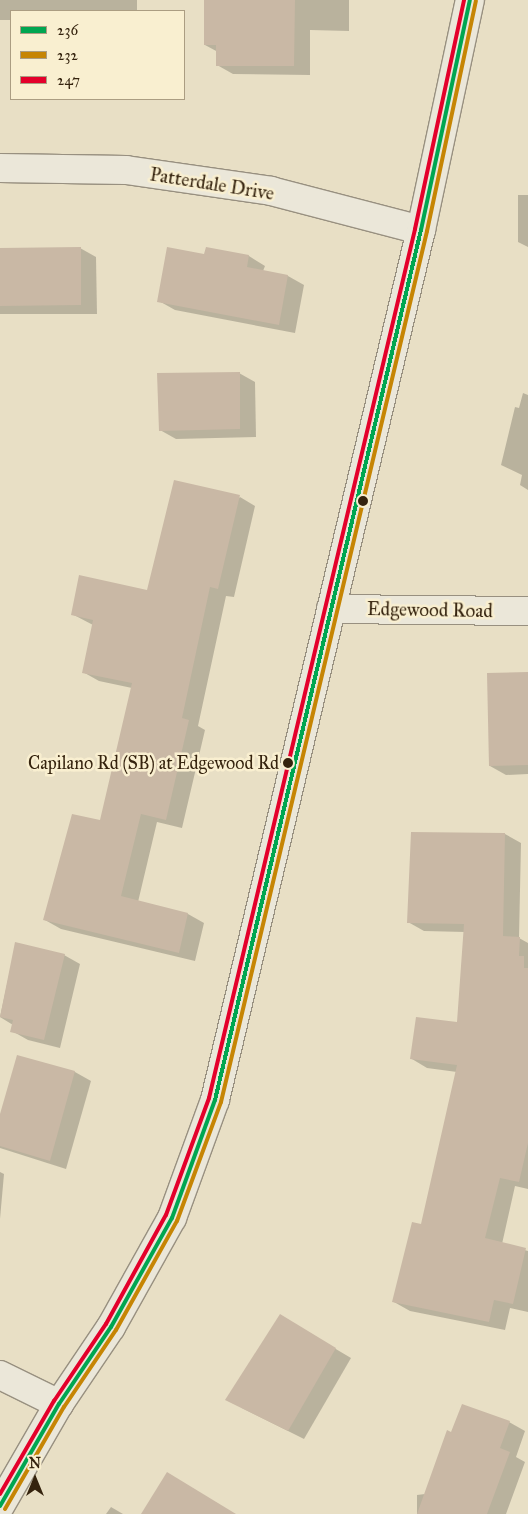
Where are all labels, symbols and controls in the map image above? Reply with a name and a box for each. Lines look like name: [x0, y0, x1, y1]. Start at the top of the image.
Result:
legend: [10, 10, 185, 100]
text: 236: [57, 21, 78, 39]
text: 232: [57, 46, 78, 64]
text: 247: [57, 71, 80, 89]
street label: Patterdale Drive: [148, 163, 276, 205]
unlabelled marker: [358, 496, 368, 506]
street label: Edgewood Road: [367, 598, 493, 622]
place label: Capilano Rd (SB) at Edgewood Rd: [28, 752, 279, 774]
marker: Capilano Rd (SB) at Edgewood Rd: [283, 758, 293, 768]
north arrow: [10, 1454, 60, 1504]
text: N: [29, 1455, 41, 1472]

